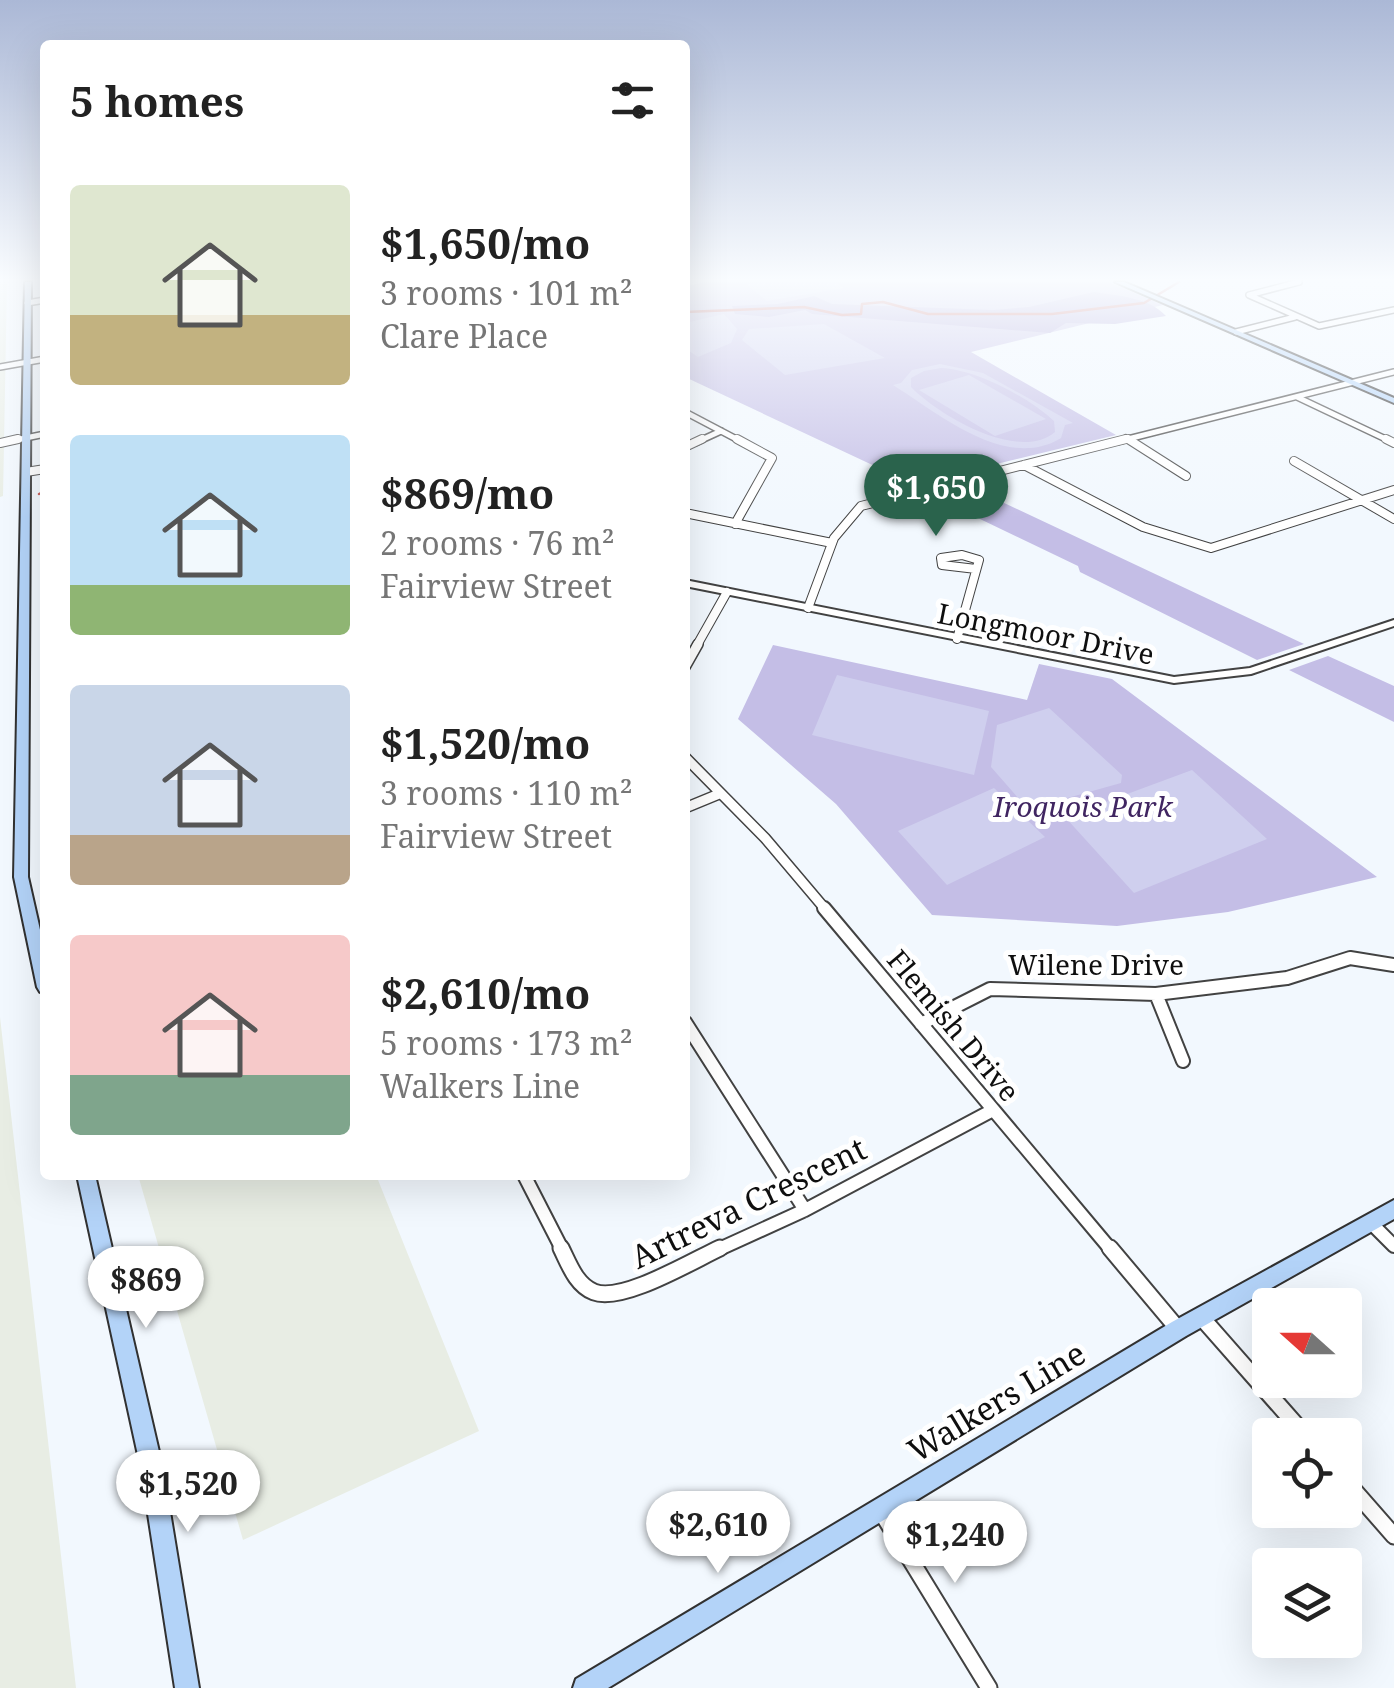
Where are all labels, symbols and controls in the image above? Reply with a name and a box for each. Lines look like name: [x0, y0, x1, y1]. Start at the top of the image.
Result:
text: 5 homes: [70, 72, 244, 129]
icon: filters: [605, 73, 660, 128]
text: $1,650/mo: [380, 214, 590, 271]
icon: home: [150, 225, 270, 345]
text: 3 rooms · 101 m²: [380, 271, 633, 314]
text: Clare Place: [380, 314, 548, 357]
pin: $1,650: [855, 454, 1017, 539]
text: $869/mo: [380, 464, 554, 521]
text: $1,650: [886, 465, 986, 508]
icon: home: [150, 475, 270, 595]
text: 2 rooms · 76 m²: [380, 521, 615, 564]
text: Fairview Street: [380, 564, 612, 607]
street label: Longmoor Drive: [935, 593, 1157, 673]
text: $1,520/mo: [380, 714, 590, 771]
icon: home: [150, 725, 270, 845]
text: 3 rooms · 110 m²: [380, 771, 633, 814]
park label: Iroquois Park: [993, 787, 1173, 825]
text: Fairview Street: [380, 814, 612, 857]
street label: Flemish Drive: [879, 941, 1029, 1109]
street label: Wilene Drive: [1008, 945, 1184, 983]
text: $2,610/mo: [380, 964, 590, 1021]
icon: home: [150, 975, 270, 1095]
text: 5 rooms · 173 m²: [380, 1021, 633, 1064]
text: Walkers Line: [380, 1064, 580, 1107]
street label: Artreva Crescent: [623, 1126, 873, 1278]
pin: $869: [87, 1246, 205, 1331]
text: $869: [110, 1257, 182, 1300]
north arrow: [1252, 1288, 1362, 1398]
map controls: [1252, 1288, 1362, 1658]
street label: Walkers Line: [899, 1331, 1093, 1471]
button: locate: [1252, 1418, 1362, 1528]
pin: $1,520: [107, 1450, 269, 1535]
text: $1,520: [138, 1461, 238, 1504]
pin: $2,610: [637, 1491, 799, 1576]
pin: $1,240: [874, 1501, 1036, 1586]
text: $2,610: [668, 1502, 768, 1545]
text: $1,240: [905, 1512, 1005, 1555]
button: layers: [1252, 1548, 1362, 1658]

